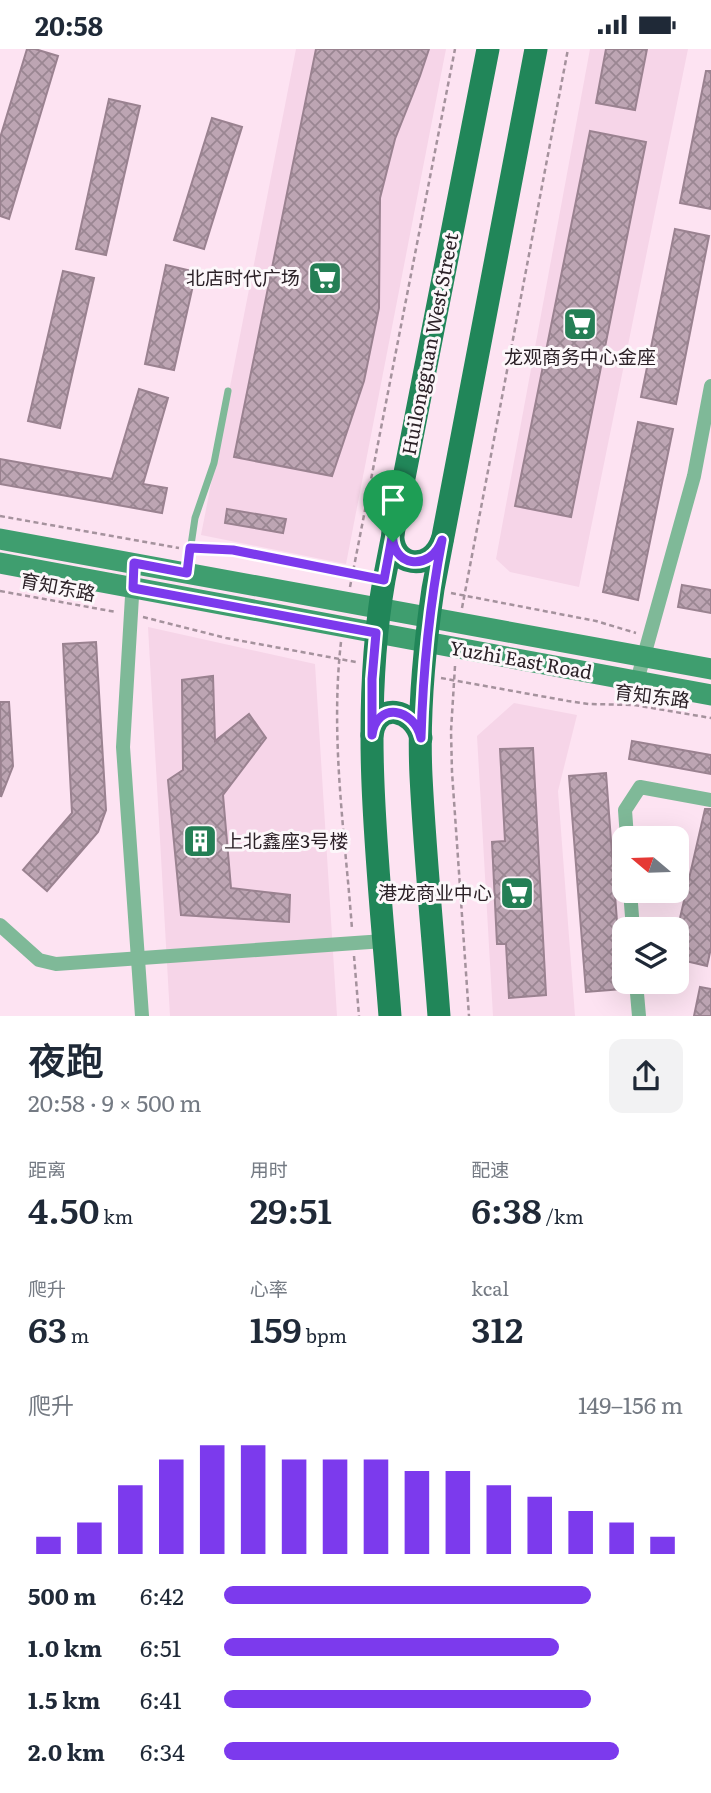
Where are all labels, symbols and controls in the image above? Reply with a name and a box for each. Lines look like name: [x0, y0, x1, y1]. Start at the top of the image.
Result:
text: 20:58: [35, 5, 103, 44]
street label: Huilongguan West Street: [394, 230, 464, 457]
supermarket icon: 北店时代广场: [306, 259, 344, 297]
place label: 北店时代广场: [186, 263, 300, 291]
supermarket icon: 龙观商务中心金座: [561, 305, 599, 343]
place label: 龙观商务中心金座: [504, 342, 656, 370]
pin: [363, 470, 423, 542]
icon: arrive: [374, 481, 412, 519]
street label: 育知东路: [18, 565, 98, 607]
street label: Yuzhi East Road: [448, 633, 595, 685]
street label: 育知东路: [613, 676, 692, 714]
building icon: 上北鑫座3号楼: [181, 822, 219, 860]
place label: 上北鑫座3号楼: [224, 826, 348, 854]
north arrow: [612, 826, 690, 903]
map controls: [612, 826, 689, 994]
supermarket icon: 港龙商业中心: [498, 874, 536, 912]
place label: 港龙商业中心: [378, 878, 492, 906]
button: layers: [612, 917, 689, 994]
text: 夜跑: [28, 1030, 104, 1087]
button: share: [609, 1039, 683, 1113]
text: 20:58 · 9 × 500 m: [28, 1085, 202, 1119]
text: 距离: [28, 1155, 66, 1183]
text: 用时: [250, 1155, 288, 1183]
text: 配速: [471, 1155, 509, 1183]
text: 4.50: [28, 1183, 99, 1235]
text: 29:51: [250, 1183, 332, 1235]
text: 6:38: [471, 1183, 542, 1235]
text: km: [99, 1202, 133, 1230]
text: /km: [542, 1202, 584, 1230]
text: 爬升: [28, 1274, 66, 1302]
text: 心率: [250, 1274, 288, 1302]
text: kcal: [471, 1274, 509, 1302]
text: 63: [28, 1302, 67, 1354]
text: 159: [250, 1302, 302, 1354]
text: 312: [471, 1302, 523, 1354]
text: m: [67, 1321, 89, 1349]
text: bpm: [302, 1321, 347, 1349]
text: 爬升: [28, 1387, 74, 1421]
text: 149–156 m: [578, 1387, 683, 1421]
text: 500 m: [28, 1578, 96, 1612]
text: 6:42: [140, 1578, 184, 1612]
text: 1.0 km: [28, 1630, 102, 1664]
text: 6:51: [140, 1630, 181, 1664]
text: 1.5 km: [28, 1682, 101, 1716]
text: 6:41: [140, 1682, 182, 1716]
text: 2.0 km: [28, 1734, 105, 1768]
text: 6:34: [140, 1734, 185, 1768]

